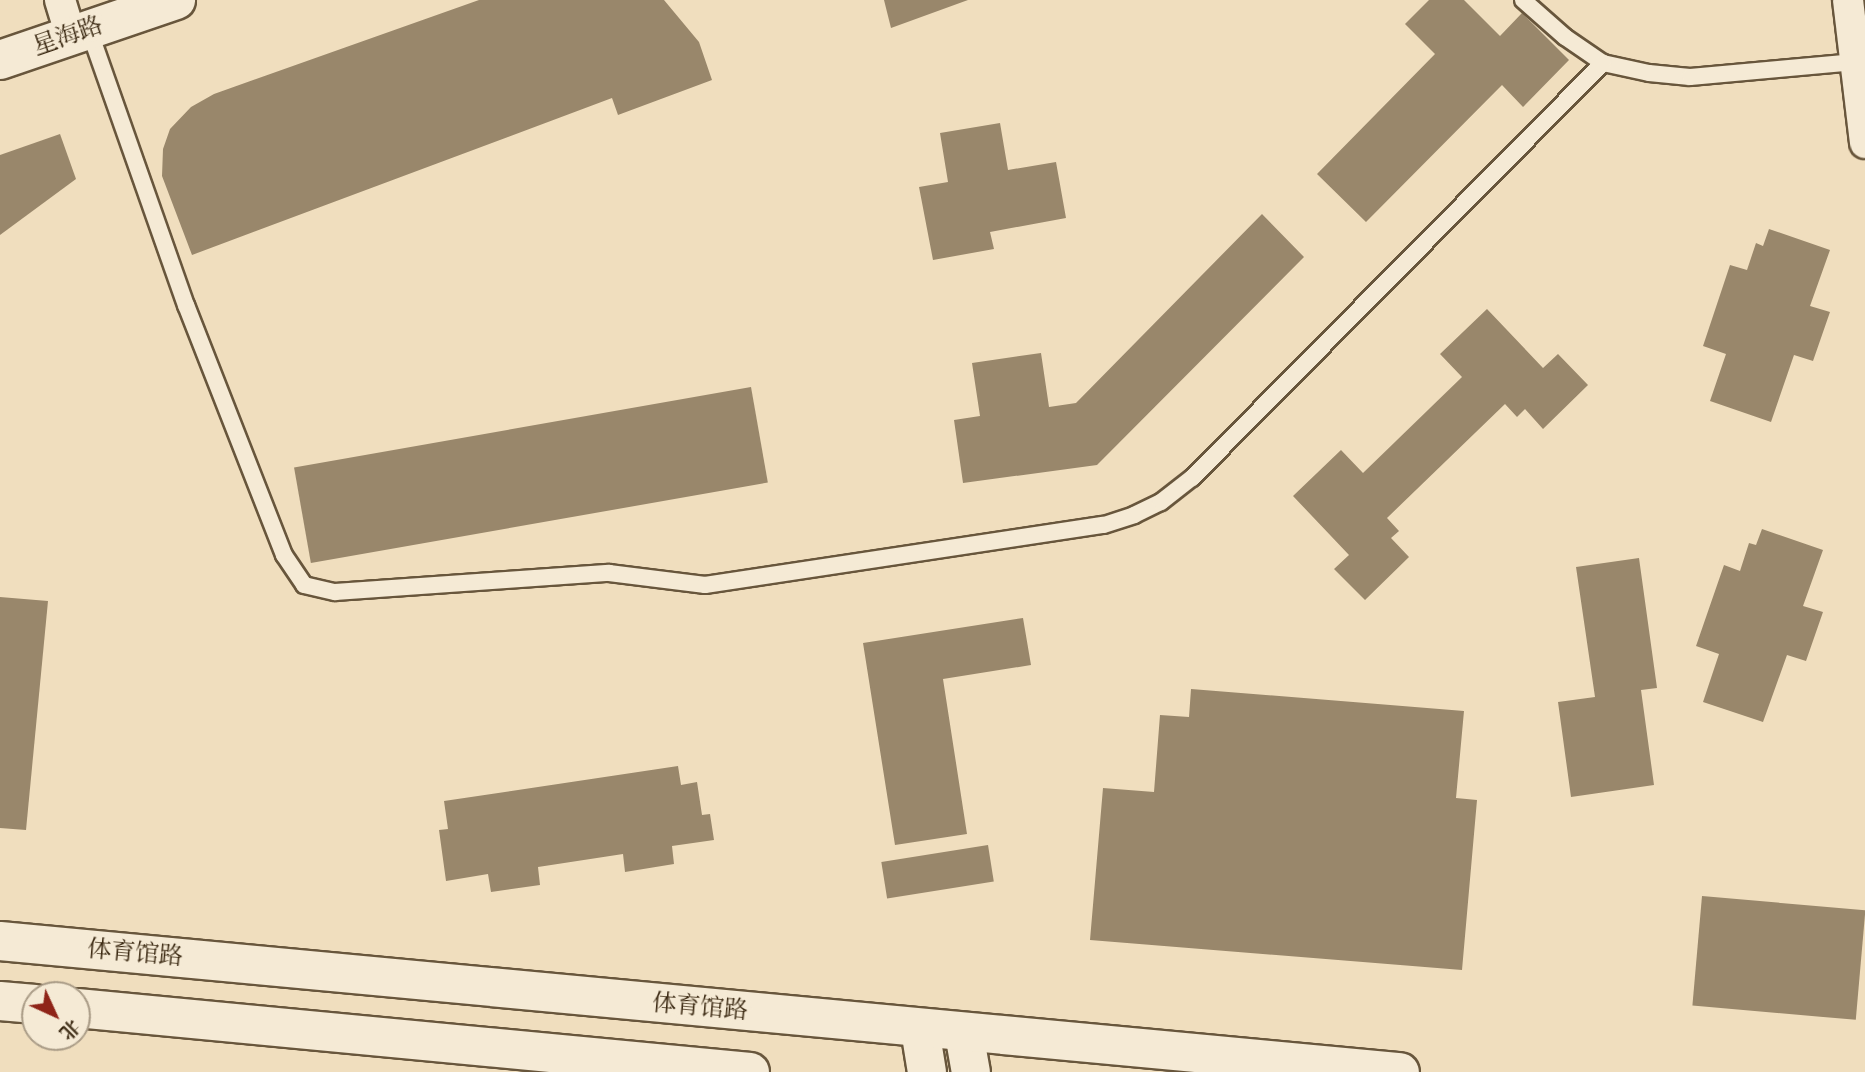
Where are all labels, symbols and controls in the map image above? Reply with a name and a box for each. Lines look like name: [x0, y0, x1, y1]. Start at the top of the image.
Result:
street label: 星海路: [29, 12, 107, 62]
street label: 体育馆路: [86, 935, 184, 973]
north arrow: [21, 981, 91, 1051]
street label: 体育馆路: [651, 989, 749, 1027]
text: 北: [54, 1014, 85, 1045]

